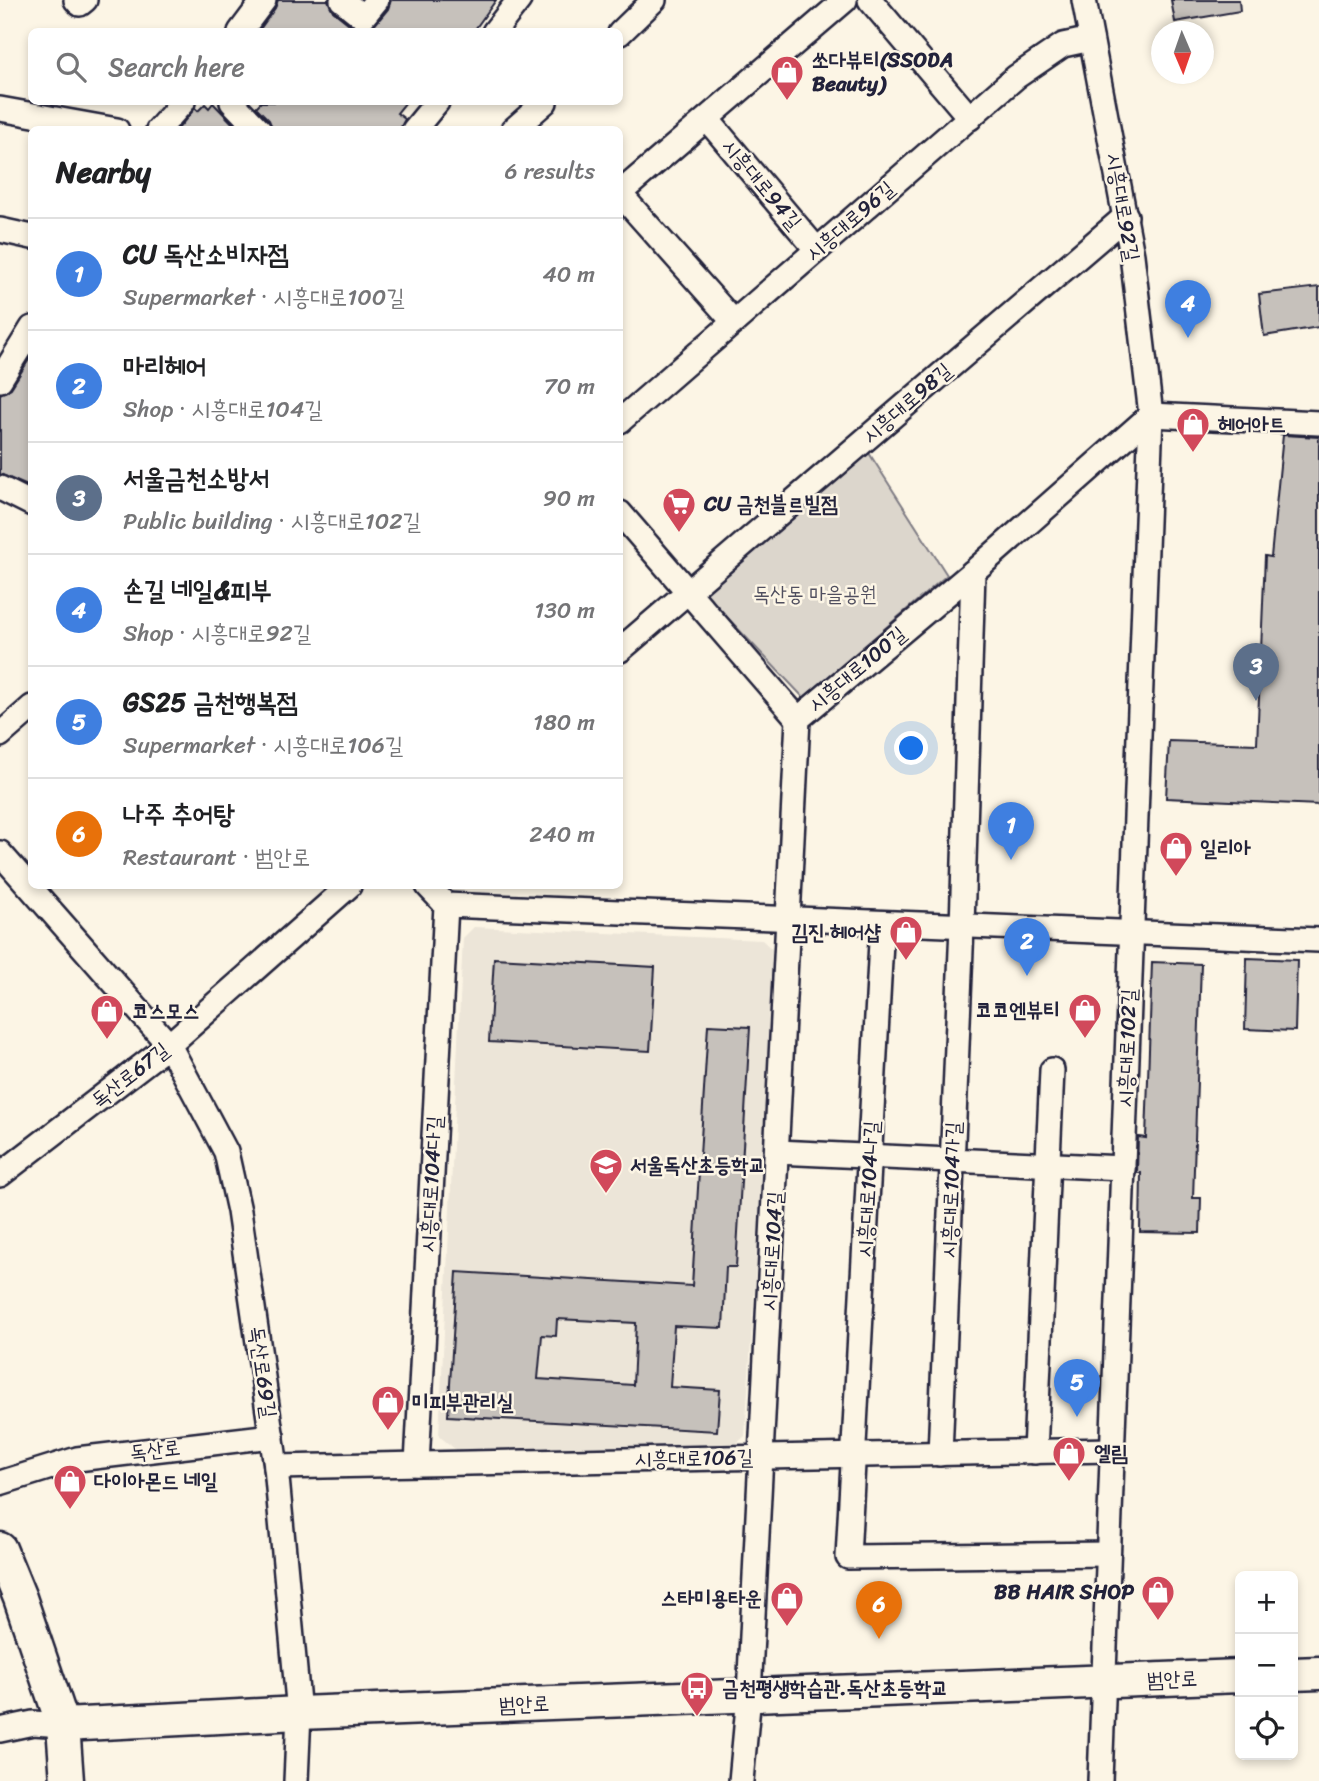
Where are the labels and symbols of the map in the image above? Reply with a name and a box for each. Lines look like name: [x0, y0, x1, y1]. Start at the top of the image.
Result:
north arrow: [1151, 21, 1214, 84]
place label: 쏘다뷰티(SSODA Beauty): [812, 41, 953, 103]
shop icon: 쏘다뷰티(SSODA Beauty): [768, 53, 806, 102]
street label: 시흥대로94길: [712, 129, 812, 239]
street label: 시흥대로92길: [1095, 150, 1151, 264]
street label: 시흥대로96길: [796, 171, 904, 271]
pin: 4: [1165, 280, 1211, 338]
street label: 시흥대로98길: [853, 352, 961, 453]
shop icon: 헤어아트: [1174, 405, 1212, 454]
place label: 헤어아트: [1217, 405, 1286, 443]
supermarket icon: CU 금천블르빌점: [660, 485, 698, 534]
place label: CU 금천블르빌점: [703, 485, 838, 523]
park label: 독산동 마을공원: [753, 575, 877, 613]
street label: 시흥대로100길: [799, 616, 915, 722]
pin: 3: [1233, 643, 1279, 701]
your location: [894, 731, 928, 765]
pin: 1: [988, 802, 1034, 860]
shop icon: 일리아: [1157, 829, 1195, 878]
place label: 일리아: [1200, 829, 1251, 867]
place label: 김진 헤어샵: [791, 913, 881, 951]
shop icon: 김진 헤어샵: [887, 913, 925, 962]
pin: 2: [1004, 918, 1050, 976]
street label: 시흥대로102길: [1106, 988, 1148, 1108]
place label: 코코엔뷰티: [976, 991, 1060, 1029]
shop icon: 코코엔뷰티: [1066, 991, 1104, 1040]
shop icon: 코스모스: [88, 992, 126, 1041]
place label: 코스모스: [132, 992, 200, 1030]
street label: 독산로67길: [82, 1032, 178, 1118]
street label: 시흥대로104다길: [408, 1115, 454, 1253]
street label: 시흥대로104나길: [845, 1120, 891, 1258]
street label: 시흥대로104가길: [930, 1121, 972, 1259]
school or university icon: 서울독산초등학교: [587, 1146, 625, 1195]
place label: 서울독산초등학교: [630, 1146, 765, 1184]
street label: 시흥대로104길: [750, 1190, 794, 1312]
street label: 독산로69길: [238, 1324, 288, 1420]
pin: 5: [1054, 1359, 1100, 1417]
shop icon: 미피부관리실: [369, 1383, 407, 1432]
place label: 미피부관리실: [412, 1383, 513, 1421]
street label: 독산로: [128, 1428, 182, 1472]
shop icon: 엘림: [1050, 1434, 1088, 1483]
place label: 엘림: [1094, 1434, 1128, 1472]
street label: 시흥대로106길: [634, 1438, 754, 1478]
shop icon: 다이아몬드 네일: [51, 1462, 89, 1511]
place label: 다이아몬드 네일: [94, 1462, 218, 1500]
place label: BB HAIR SHOP: [994, 1573, 1134, 1611]
shop icon: BB HAIR SHOP: [1139, 1573, 1177, 1622]
place label: 스타미용타운: [661, 1579, 762, 1617]
shop icon: 스타미용타운: [768, 1579, 806, 1628]
pin: 6: [856, 1581, 902, 1639]
street label: 범안로: [1146, 1659, 1198, 1699]
bus stop icon: 금천평생학습관.독산초등학교: [678, 1669, 716, 1718]
place label: 금천평생학습관.독산초등학교: [722, 1669, 948, 1707]
street label: 범안로: [498, 1684, 550, 1724]

